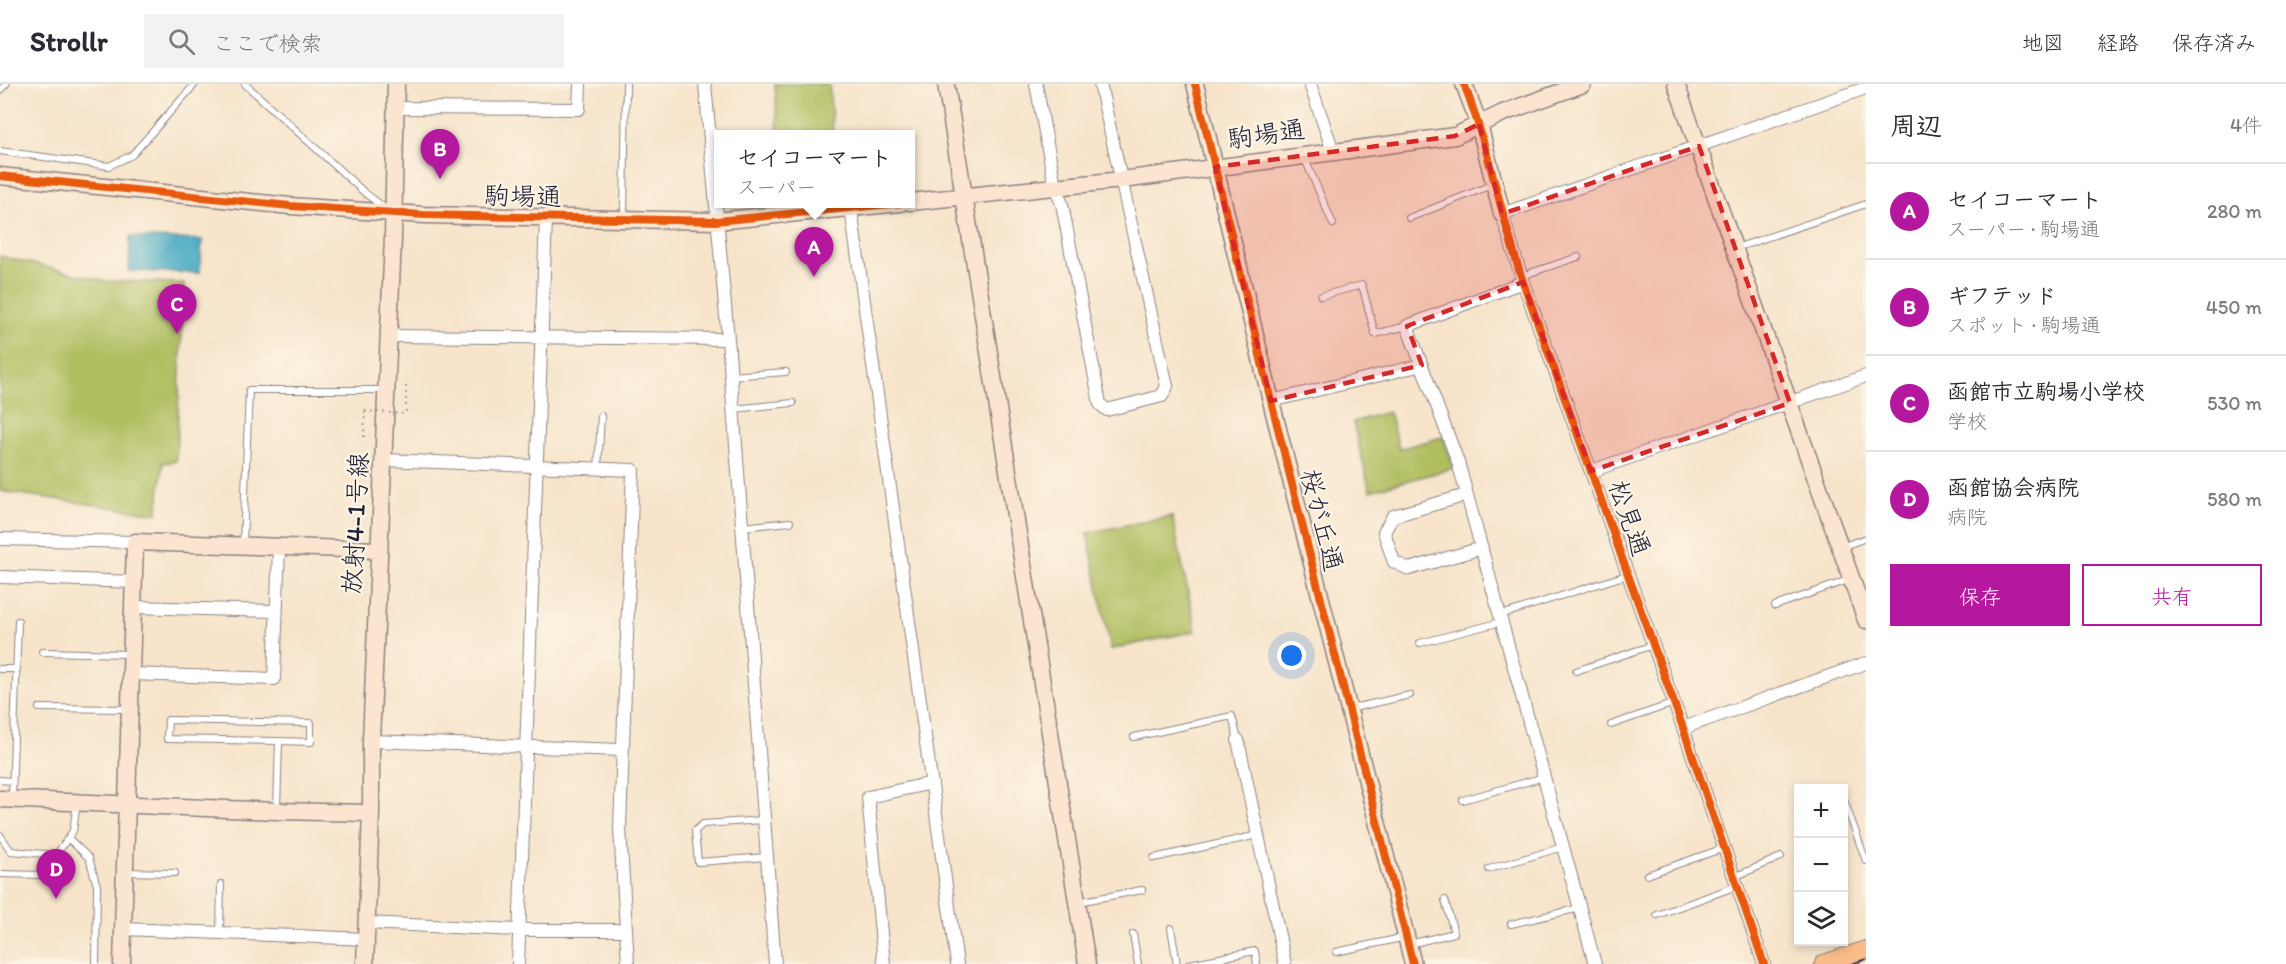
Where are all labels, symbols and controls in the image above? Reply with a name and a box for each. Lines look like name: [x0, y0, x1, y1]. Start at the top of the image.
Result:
search box: [144, 14, 564, 68]
text: Strollr: [30, 24, 108, 58]
icon: search: [165, 25, 198, 58]
text: ここで検索: [213, 30, 323, 57]
text: 地図: [2022, 30, 2064, 55]
text: 経路: [2097, 30, 2139, 55]
text: 保存済み: [2172, 30, 2256, 55]
text: 周辺: [1890, 110, 1942, 142]
street label: 駒場通: [1225, 113, 1307, 155]
text: 4件: [2230, 113, 2262, 137]
pin: B: [420, 130, 460, 179]
popup: [714, 130, 915, 208]
text: セイコーマート: [737, 144, 892, 171]
text: スーパー: [737, 175, 816, 199]
street label: 駒場通: [484, 179, 562, 213]
text: セイコーマート: [1947, 186, 2102, 213]
text: A: [1903, 199, 1916, 223]
text: 280 m: [2207, 199, 2262, 223]
text: スーパー · 駒場通: [1947, 217, 2100, 241]
pin: A: [794, 228, 834, 277]
text: ギフテッド: [1947, 282, 2057, 309]
pin: C: [158, 284, 196, 334]
text: B: [1903, 295, 1916, 319]
text: 450 m: [2206, 295, 2262, 319]
text: スポット · 駒場通: [1947, 313, 2101, 337]
text: 函館市立駒場小学校: [1947, 378, 2145, 405]
text: C: [1903, 391, 1916, 415]
text: 530 m: [2207, 391, 2262, 415]
text: 学校: [1947, 409, 1987, 433]
street label: 放射4-1号線: [335, 451, 375, 595]
street label: 桜が丘通: [1294, 466, 1350, 574]
text: 函館協会病院: [1947, 474, 2079, 501]
street label: 松見通: [1602, 476, 1658, 560]
text: D: [1903, 487, 1916, 511]
text: 580 m: [2207, 487, 2262, 511]
text: 病院: [1947, 505, 1987, 529]
button: 保存: [1890, 564, 2070, 626]
button: 共有: [2082, 564, 2262, 626]
your location: [1277, 641, 1306, 670]
map controls: [1794, 784, 1848, 946]
button: +: [1794, 784, 1848, 838]
button: −: [1794, 838, 1848, 892]
pin: D: [36, 850, 76, 899]
button: layers: [1794, 892, 1848, 946]

